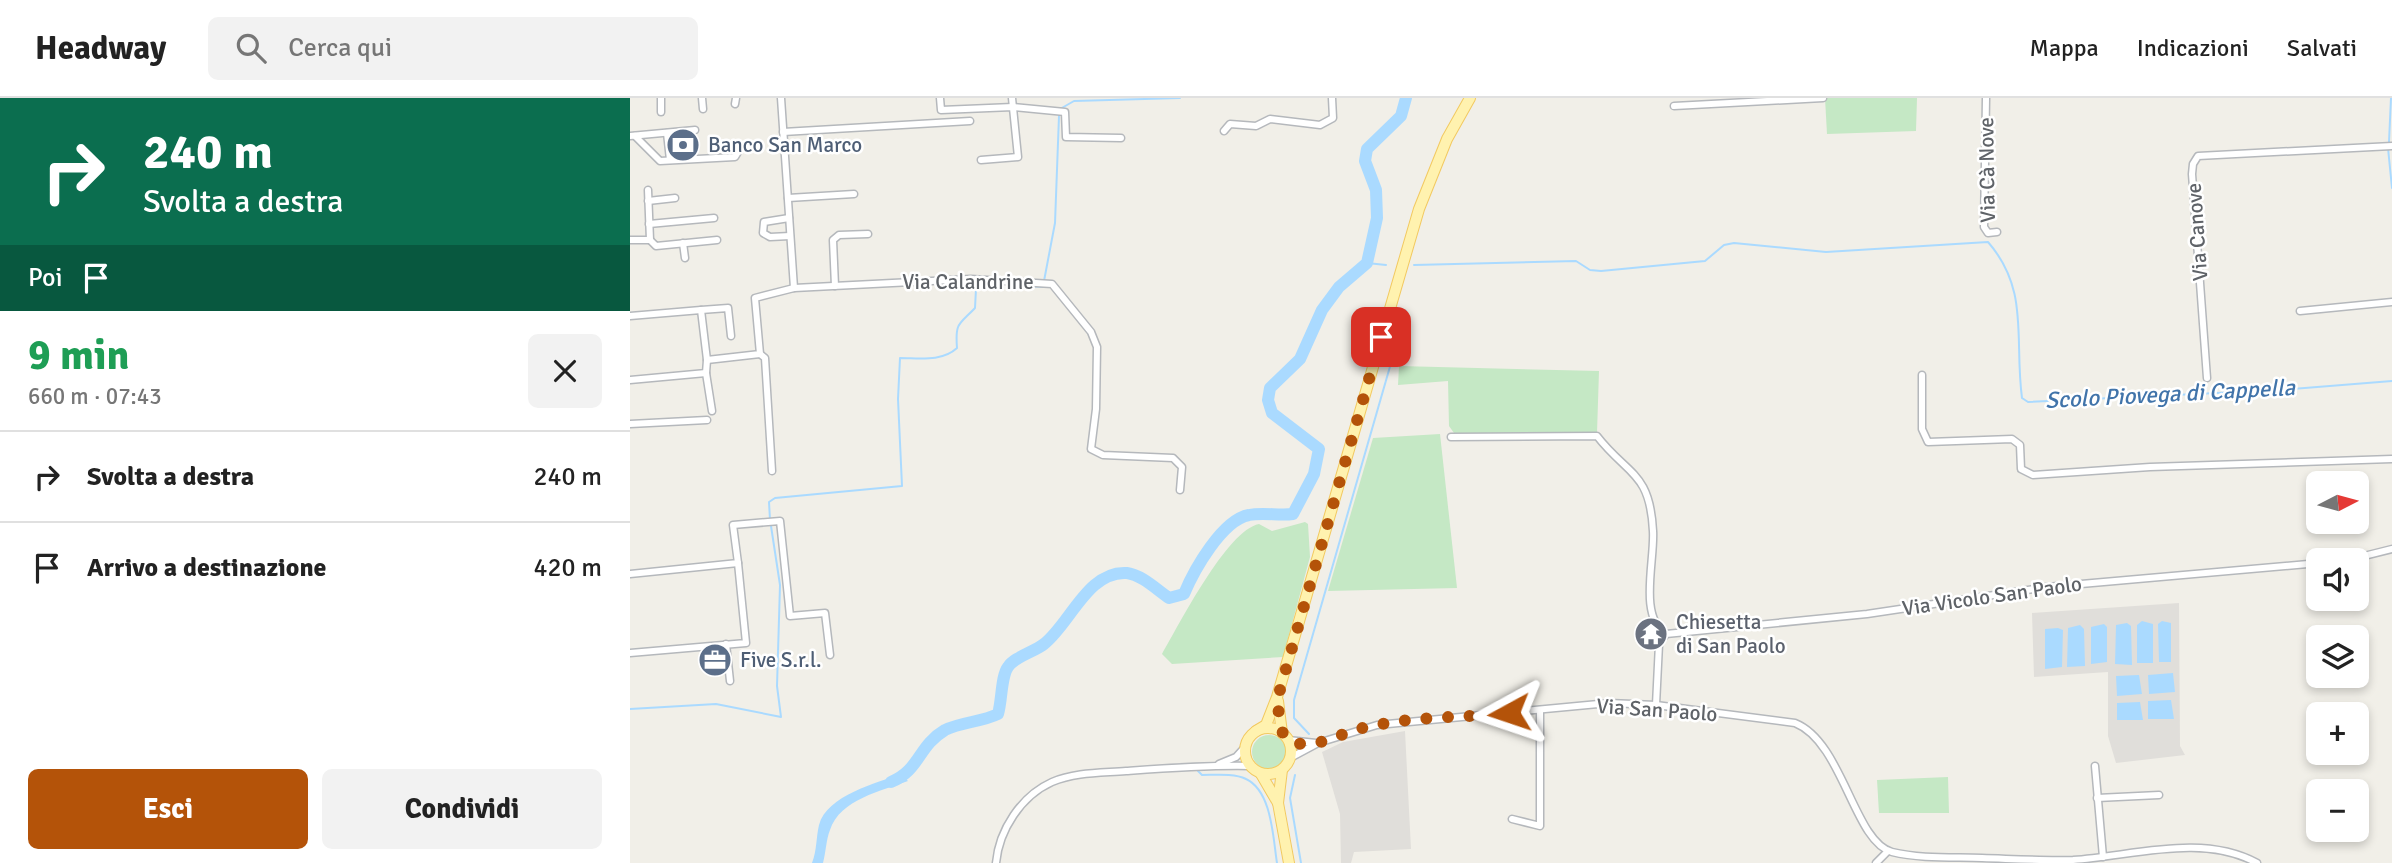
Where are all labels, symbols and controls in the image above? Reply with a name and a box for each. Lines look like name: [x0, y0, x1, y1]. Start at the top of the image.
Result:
search box: [208, 17, 698, 80]
text: Headway: [35, 28, 166, 69]
icon: search: [232, 29, 270, 67]
text: Cerca qui: [288, 32, 392, 64]
text: Mappa: [2030, 33, 2099, 63]
text: Indicazioni: [2137, 33, 2249, 63]
text: Salvati: [2287, 33, 2357, 63]
street label: Via Cà Nove: [1973, 117, 2001, 223]
text: 240 m: [143, 122, 273, 182]
icon: right: [28, 126, 119, 217]
bank icon: Banco San Marco: [664, 126, 702, 164]
place label: Banco San Marco: [708, 132, 862, 158]
text: Svolta a destra: [143, 182, 343, 221]
street label: Via Canove: [2181, 182, 2213, 282]
icon: arrive: [77, 259, 115, 297]
text: Poi: [28, 262, 63, 294]
street label: Via Calandrine: [902, 269, 1034, 295]
pin: [1351, 307, 1411, 367]
icon: arrive: [1362, 318, 1400, 356]
text: 9 min: [28, 330, 129, 381]
button: close: [528, 334, 602, 408]
water label: Scolo Piovega di Cappella: [2044, 373, 2297, 415]
text: 660 m · 07:43: [28, 382, 162, 411]
icon: right: [28, 458, 66, 496]
text: Svolta a destra: [87, 461, 254, 493]
text: 240 m: [533, 461, 602, 493]
north arrow: [2306, 471, 2370, 534]
map controls: [2306, 471, 2369, 842]
button: sound: [2306, 548, 2369, 611]
icon: arrive: [28, 549, 66, 587]
text: Arrivo a destinazione: [87, 552, 327, 584]
text: 420 m: [533, 552, 602, 584]
street label: Via Vicolo San Paolo: [1900, 571, 2084, 621]
place label: Chiesetta di San Paolo: [1676, 609, 1786, 659]
temple icon: Chiesetta di San Paolo: [1632, 615, 1670, 653]
button: layers: [2306, 625, 2369, 688]
office icon: Five S.r.l.: [696, 641, 734, 679]
place label: Five S.r.l.: [740, 647, 822, 673]
position arrow: [1472, 676, 1546, 750]
street label: Via San Paolo: [1596, 693, 1718, 727]
button: +: [2306, 702, 2369, 765]
button: Esci: [28, 769, 308, 849]
button: Condividi: [322, 769, 602, 849]
button: −: [2306, 779, 2369, 842]

